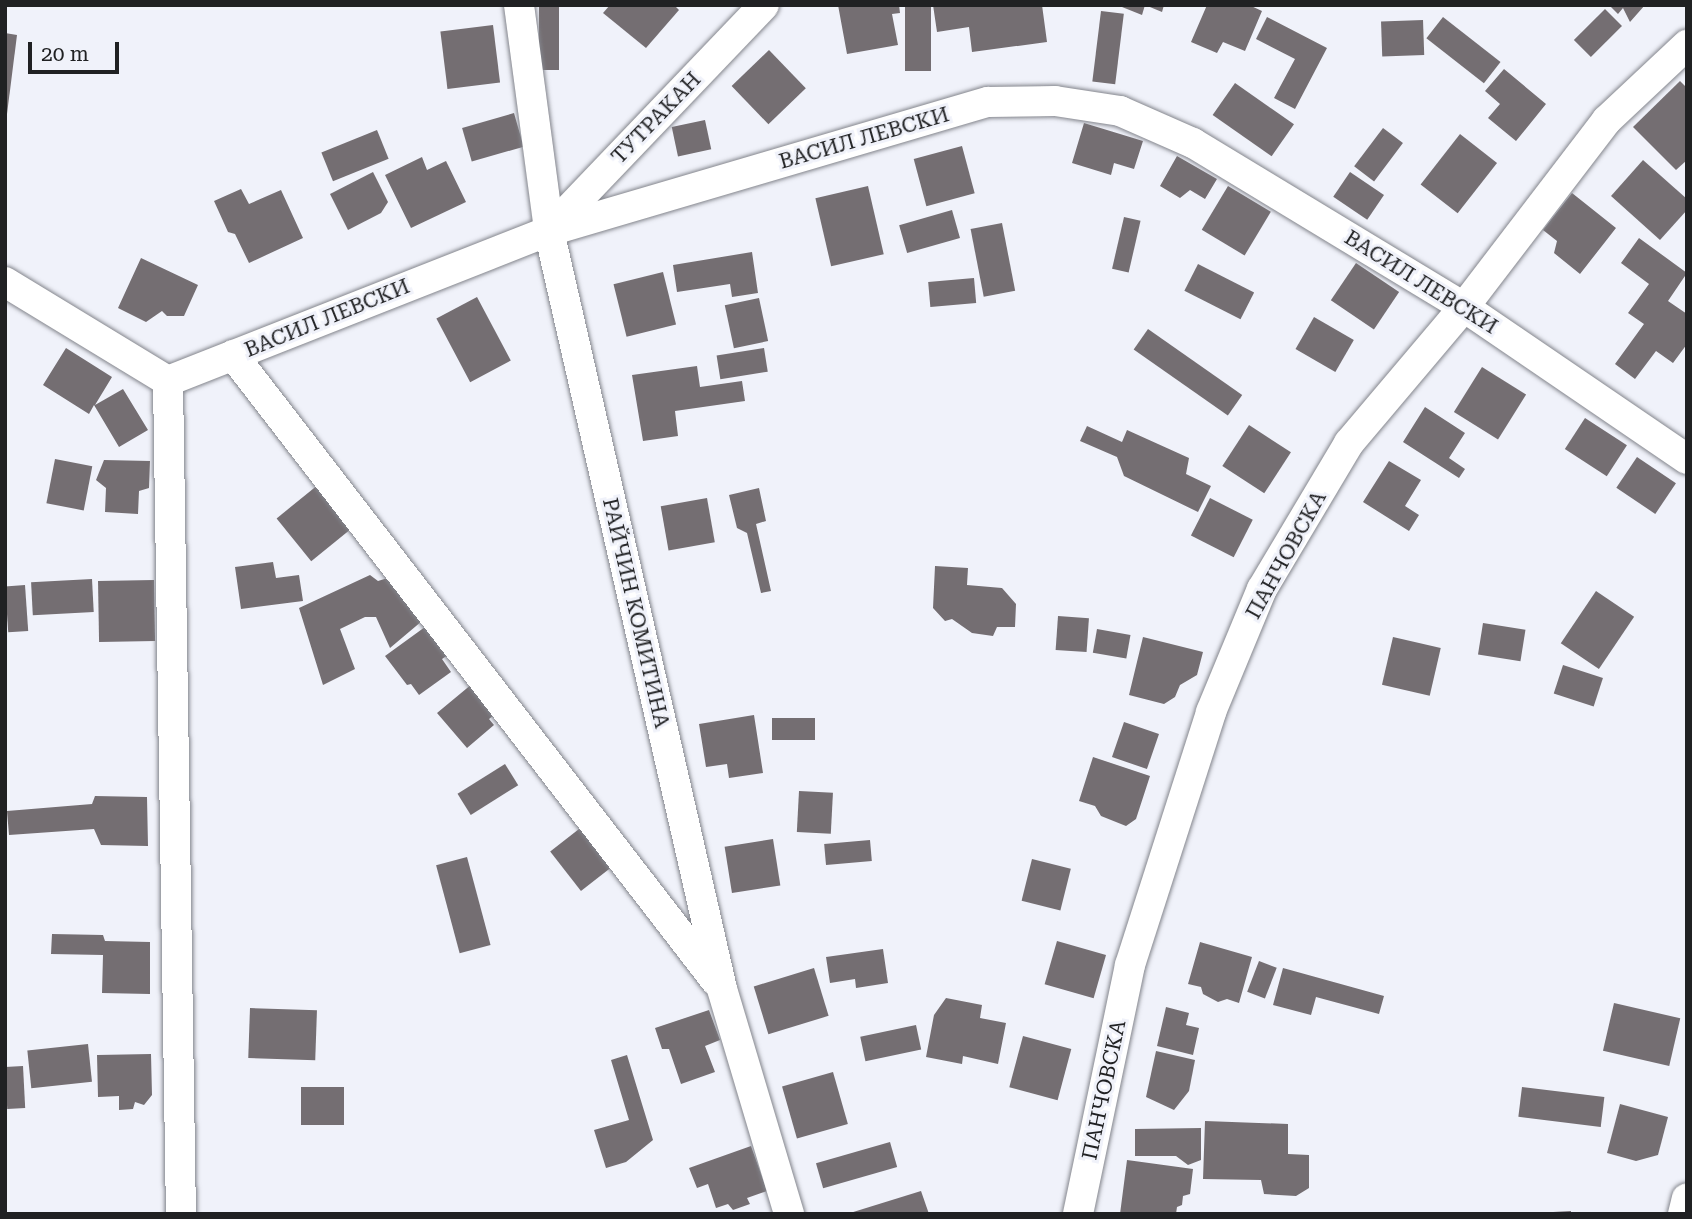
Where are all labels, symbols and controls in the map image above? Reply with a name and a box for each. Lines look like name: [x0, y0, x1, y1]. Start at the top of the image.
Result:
scale bar: [32, 28, 122, 72]
text: 20 m: [41, 42, 89, 66]
street label: ТУТРАКАН: [606, 67, 706, 169]
street label: ВАСИЛ ЛЕВСКИ: [776, 102, 952, 174]
street label: ВАСИЛ ЛЕВСКИ: [1340, 225, 1502, 339]
street label: ВАСИЛ ЛЕВСКИ: [241, 273, 413, 363]
street label: ПАНЧОВСКА: [1241, 487, 1331, 623]
street label: РАЙЧИН КОМИТИНА: [597, 495, 675, 731]
street label: ПАНЧОВСКА: [1077, 1018, 1131, 1162]

